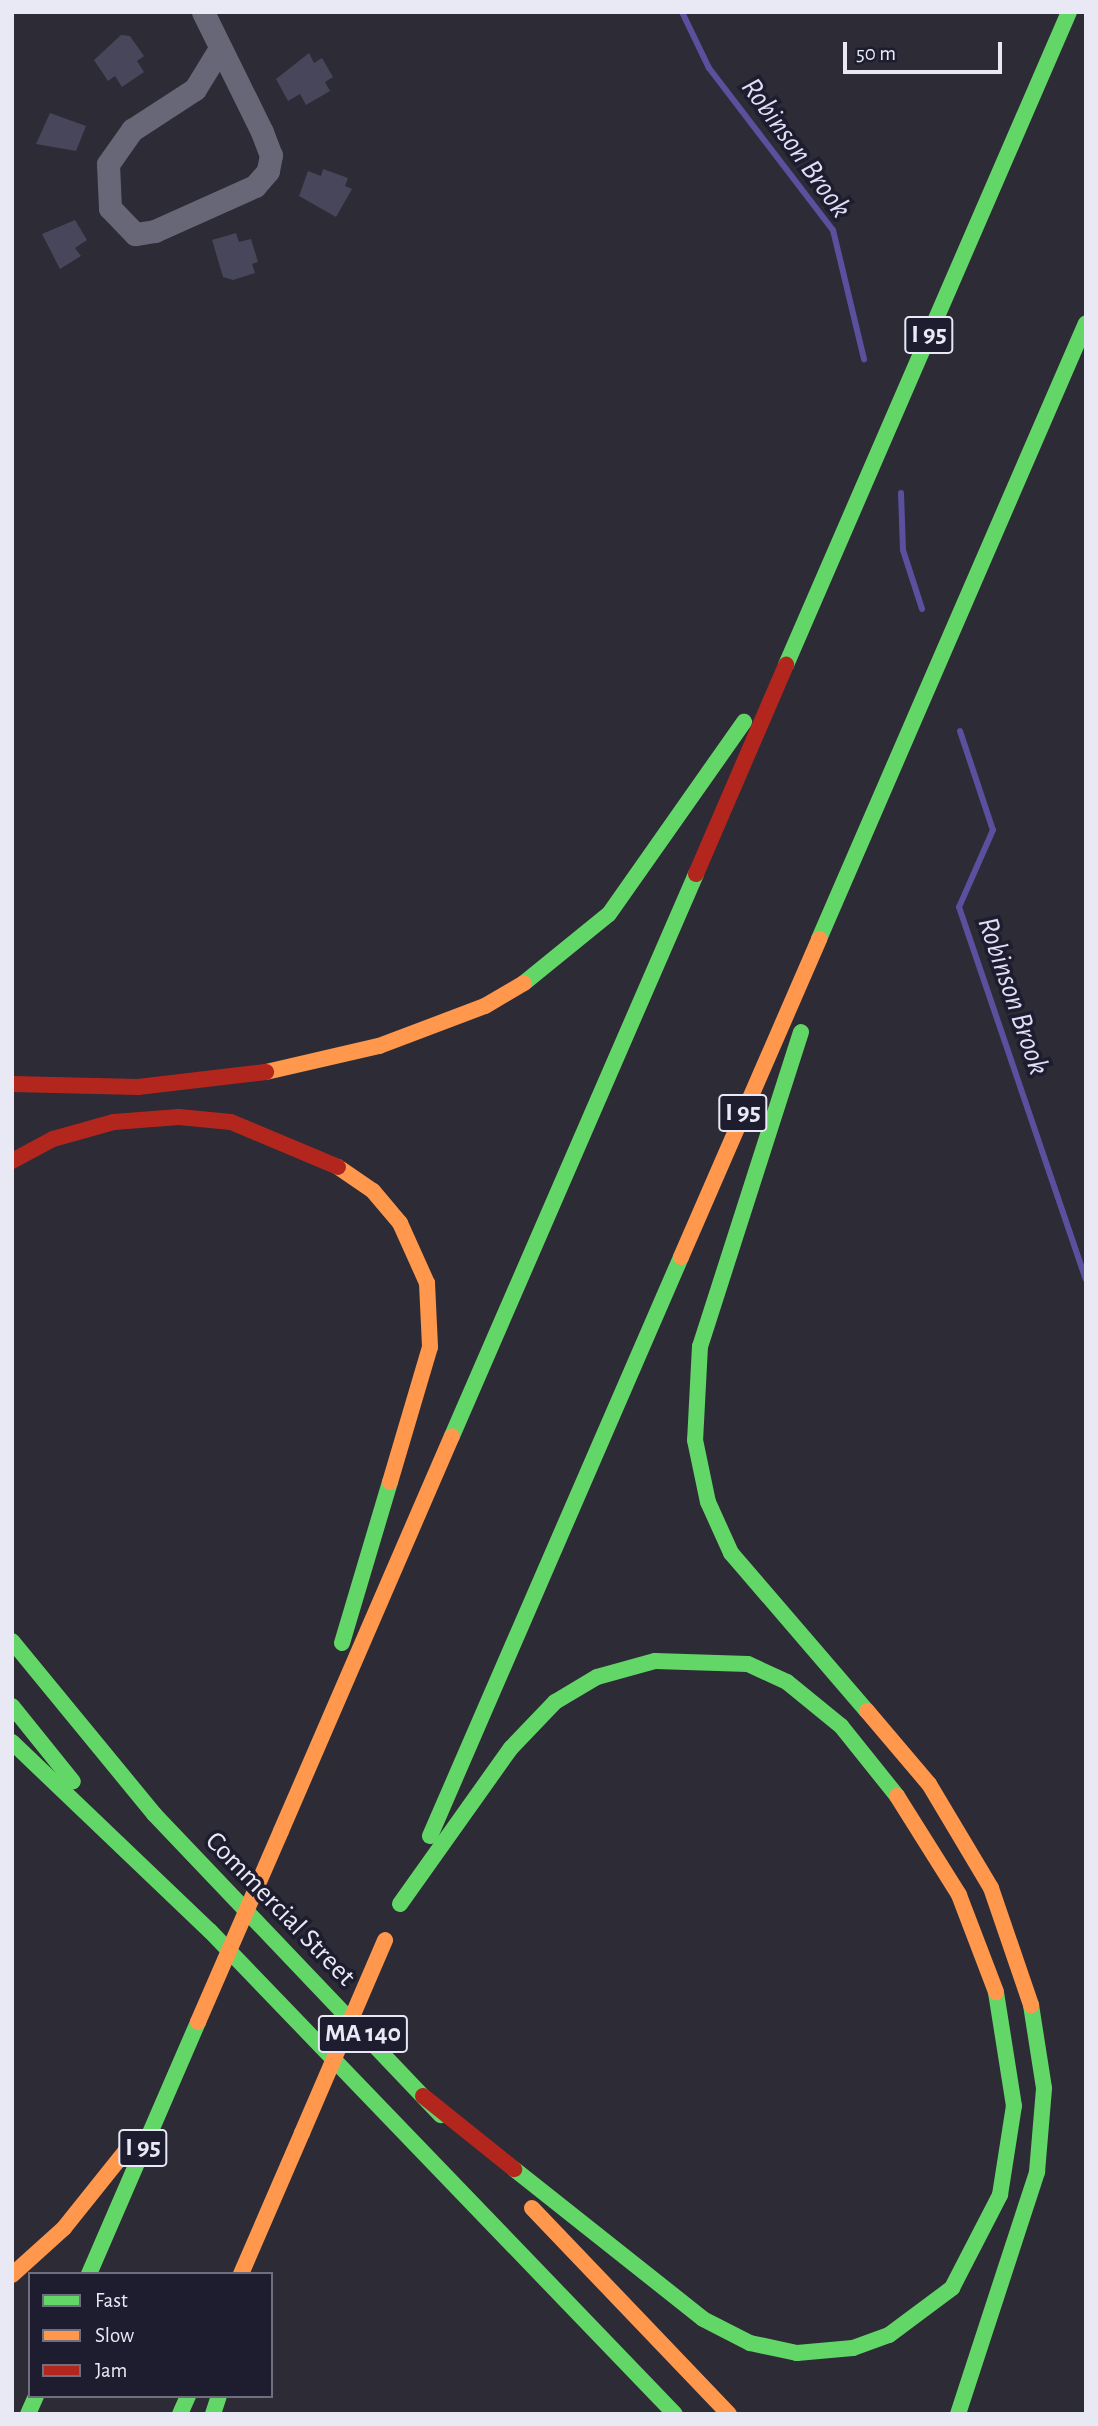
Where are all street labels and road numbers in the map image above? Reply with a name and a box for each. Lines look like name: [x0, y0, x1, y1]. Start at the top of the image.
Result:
road number: I 95: [903, 312, 955, 358]
road number: I 95: [717, 1090, 769, 1136]
street label: Commercial Street: [198, 1825, 362, 1993]
road number: MA 140: [318, 2011, 408, 2056]
road number: I 95: [117, 2126, 169, 2170]

